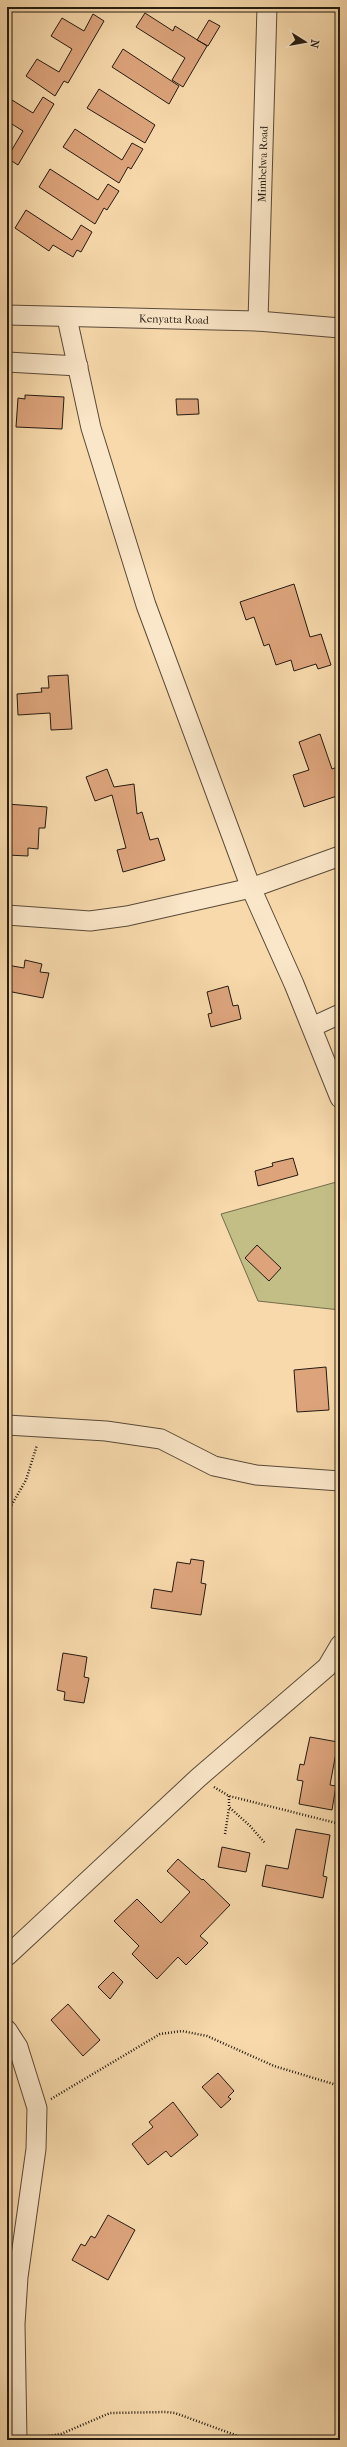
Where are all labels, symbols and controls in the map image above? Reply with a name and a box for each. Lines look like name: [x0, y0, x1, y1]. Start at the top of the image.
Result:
north arrow: [285, 22, 325, 62]
text: N: [307, 38, 322, 50]
street label: Mimbelwa Road: [255, 125, 270, 203]
street label: Kenyatta Road: [139, 312, 210, 326]

